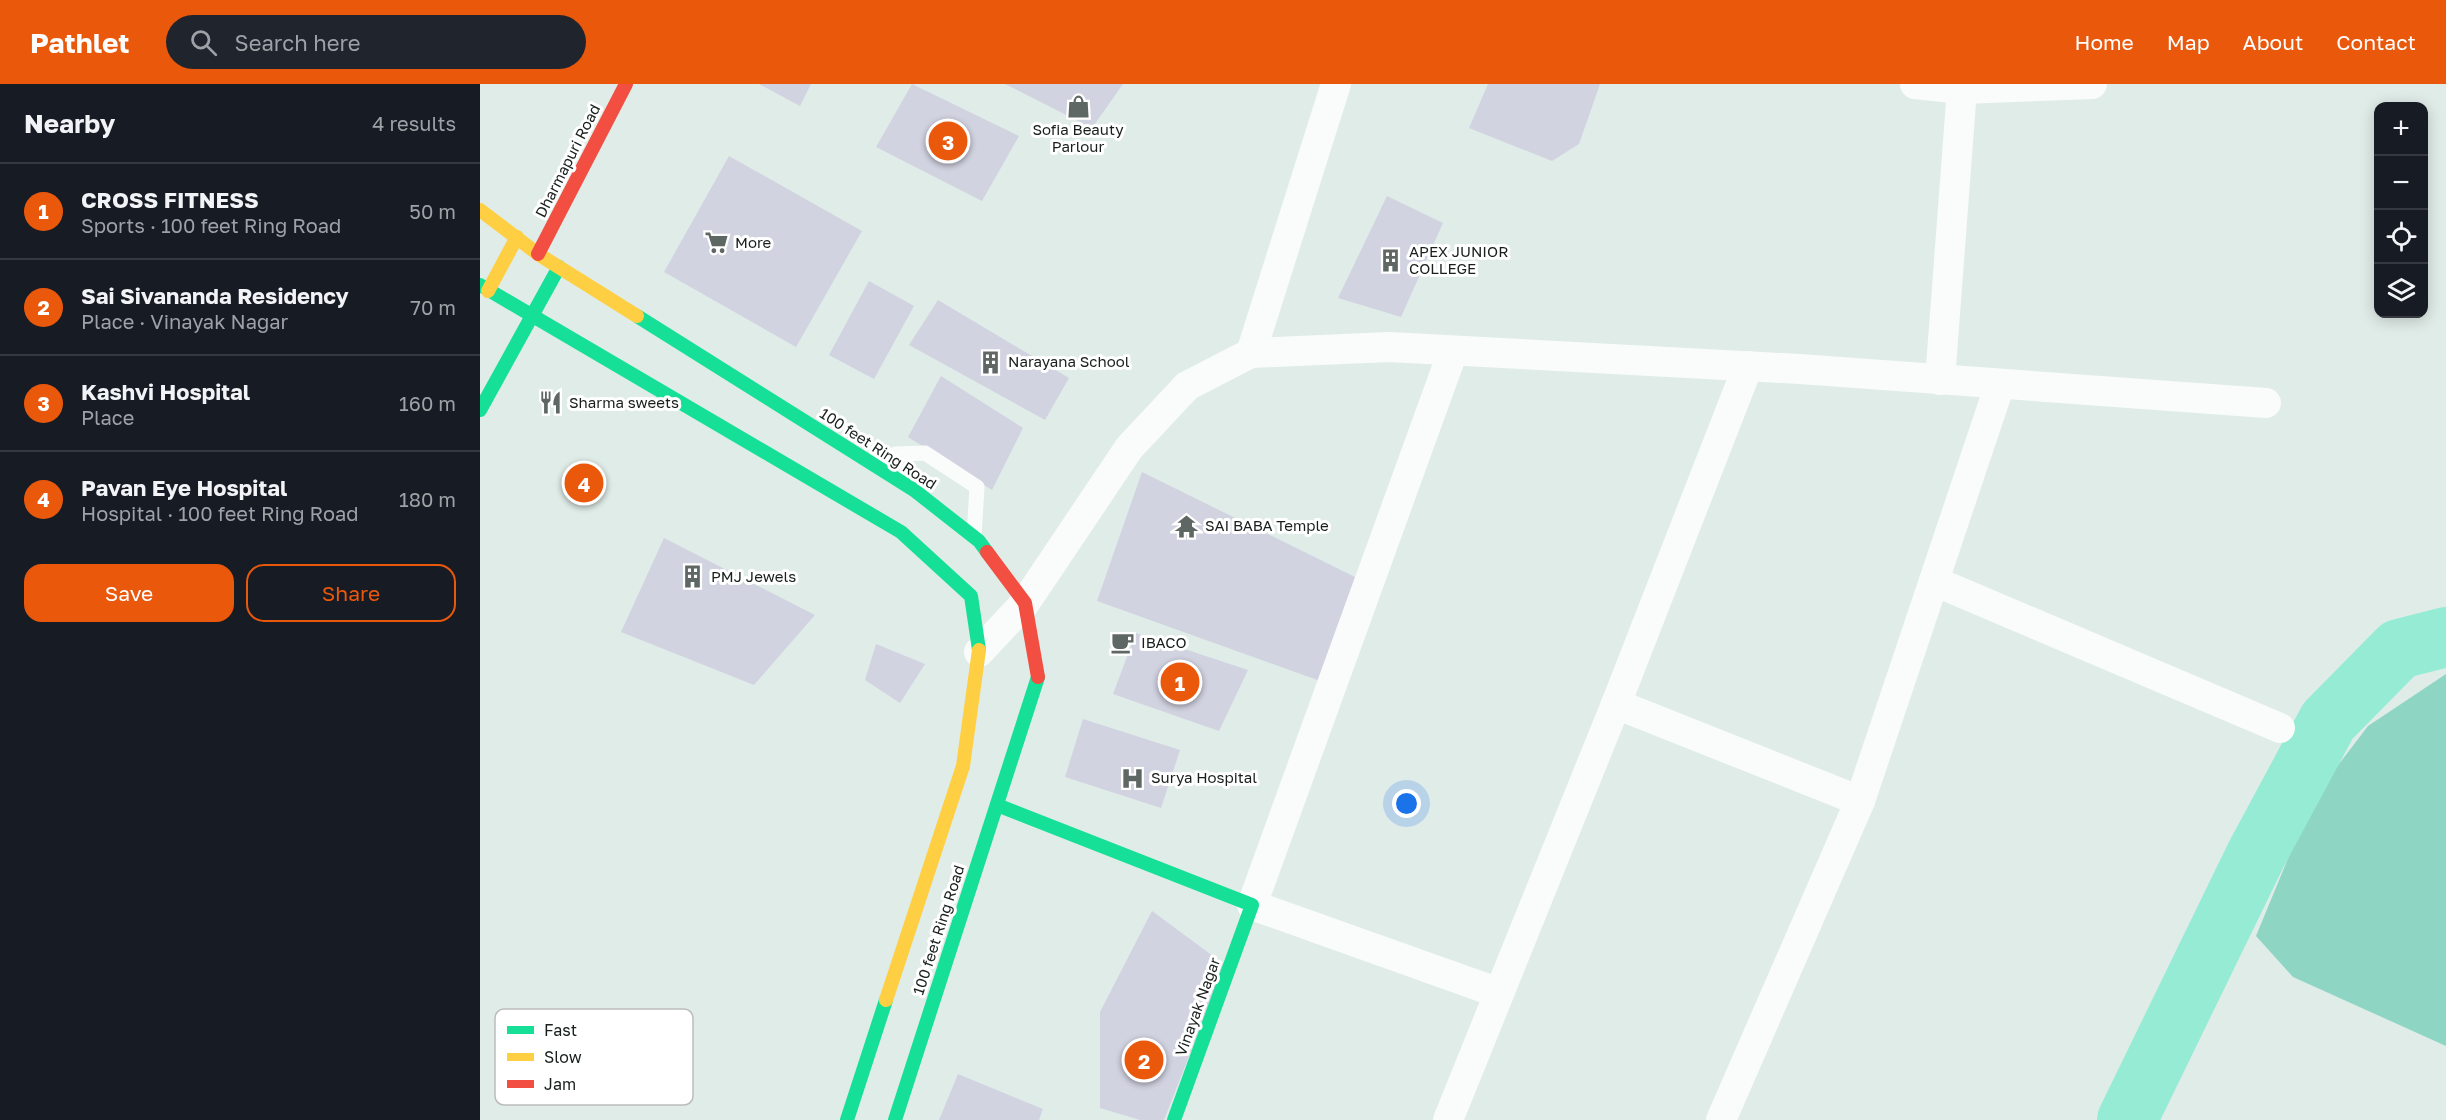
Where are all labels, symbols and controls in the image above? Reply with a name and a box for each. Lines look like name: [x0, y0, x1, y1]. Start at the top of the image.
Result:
search box: [166, 15, 586, 69]
text: Pathlet: [30, 26, 130, 59]
icon: search: [187, 26, 220, 59]
text: Search here: [235, 29, 361, 56]
text: Home: [2074, 29, 2134, 55]
text: Map: [2167, 29, 2210, 55]
text: About: [2243, 29, 2303, 55]
text: Contact: [2336, 29, 2416, 55]
shop icon: Sofia Beauty Parlour: [1065, 93, 1091, 119]
street label: Dharmapuri Road: [531, 101, 603, 220]
map controls: [2374, 102, 2428, 318]
button: +: [2374, 102, 2428, 156]
text: Nearby: [24, 108, 115, 139]
text: 4 results: [372, 111, 456, 135]
pin: 3: [928, 118, 968, 164]
place label: Sofia Beauty Parlour: [1032, 120, 1124, 155]
button: −: [2374, 156, 2428, 210]
text: CROSS FITNESS: [81, 186, 259, 213]
text: 1: [38, 199, 49, 223]
text: 50 m: [409, 199, 456, 223]
button: locate: [2374, 210, 2428, 264]
text: Sports · 100 feet Ring Road: [81, 213, 341, 237]
supermarket icon: More: [704, 230, 730, 256]
place label: More: [735, 233, 772, 251]
place label: APEX JUNIOR COLLEGE: [1409, 242, 1508, 277]
building icon: APEX JUNIOR COLLEGE: [1378, 248, 1404, 274]
button: layers: [2374, 264, 2428, 318]
text: Sai Sivananda Residency: [81, 282, 349, 309]
text: 2: [37, 295, 50, 319]
text: 70 m: [410, 295, 456, 319]
text: Place · Vinayak Nagar: [81, 309, 288, 333]
building icon: Narayana School: [977, 349, 1003, 375]
place label: Narayana School: [1008, 352, 1130, 370]
text: Kashvi Hospital: [81, 378, 250, 405]
restaurant icon: Sharma sweets: [538, 390, 564, 416]
text: 3: [37, 391, 50, 415]
text: 160 m: [399, 391, 456, 415]
place label: Sharma sweets: [569, 393, 679, 411]
street label: 100 feet Ring Road: [817, 404, 940, 493]
text: Place: [81, 405, 134, 429]
pin: 4: [564, 460, 604, 506]
text: Pavan Eye Hospital: [81, 474, 287, 501]
text: 4: [37, 487, 50, 511]
text: 180 m: [399, 487, 456, 511]
text: Hospital · 100 feet Ring Road: [81, 501, 359, 525]
temple icon: SAI BABA Temple: [1174, 513, 1200, 539]
place label: SAI BABA Temple: [1205, 516, 1329, 534]
button: Save: [24, 564, 234, 622]
button: Share: [246, 564, 456, 622]
building icon: PMJ Jewels: [680, 564, 706, 590]
place label: PMJ Jewels: [711, 567, 796, 585]
cafe icon: IBACO: [1110, 630, 1136, 656]
place label: IBACO: [1141, 633, 1187, 651]
pin: 1: [1160, 660, 1200, 704]
hospital icon: Surya Hospital: [1120, 765, 1146, 791]
place label: Surya Hospital: [1151, 768, 1257, 786]
your location: [1392, 789, 1421, 818]
street label: 100 feet Ring Road: [909, 863, 968, 997]
street label: Vinayak Nagar: [1171, 955, 1223, 1058]
legend: [495, 1009, 693, 1105]
text: Fast: [544, 1020, 577, 1040]
pin: 2: [1124, 1038, 1164, 1082]
text: Slow: [544, 1047, 582, 1067]
text: Jam: [544, 1074, 576, 1094]

